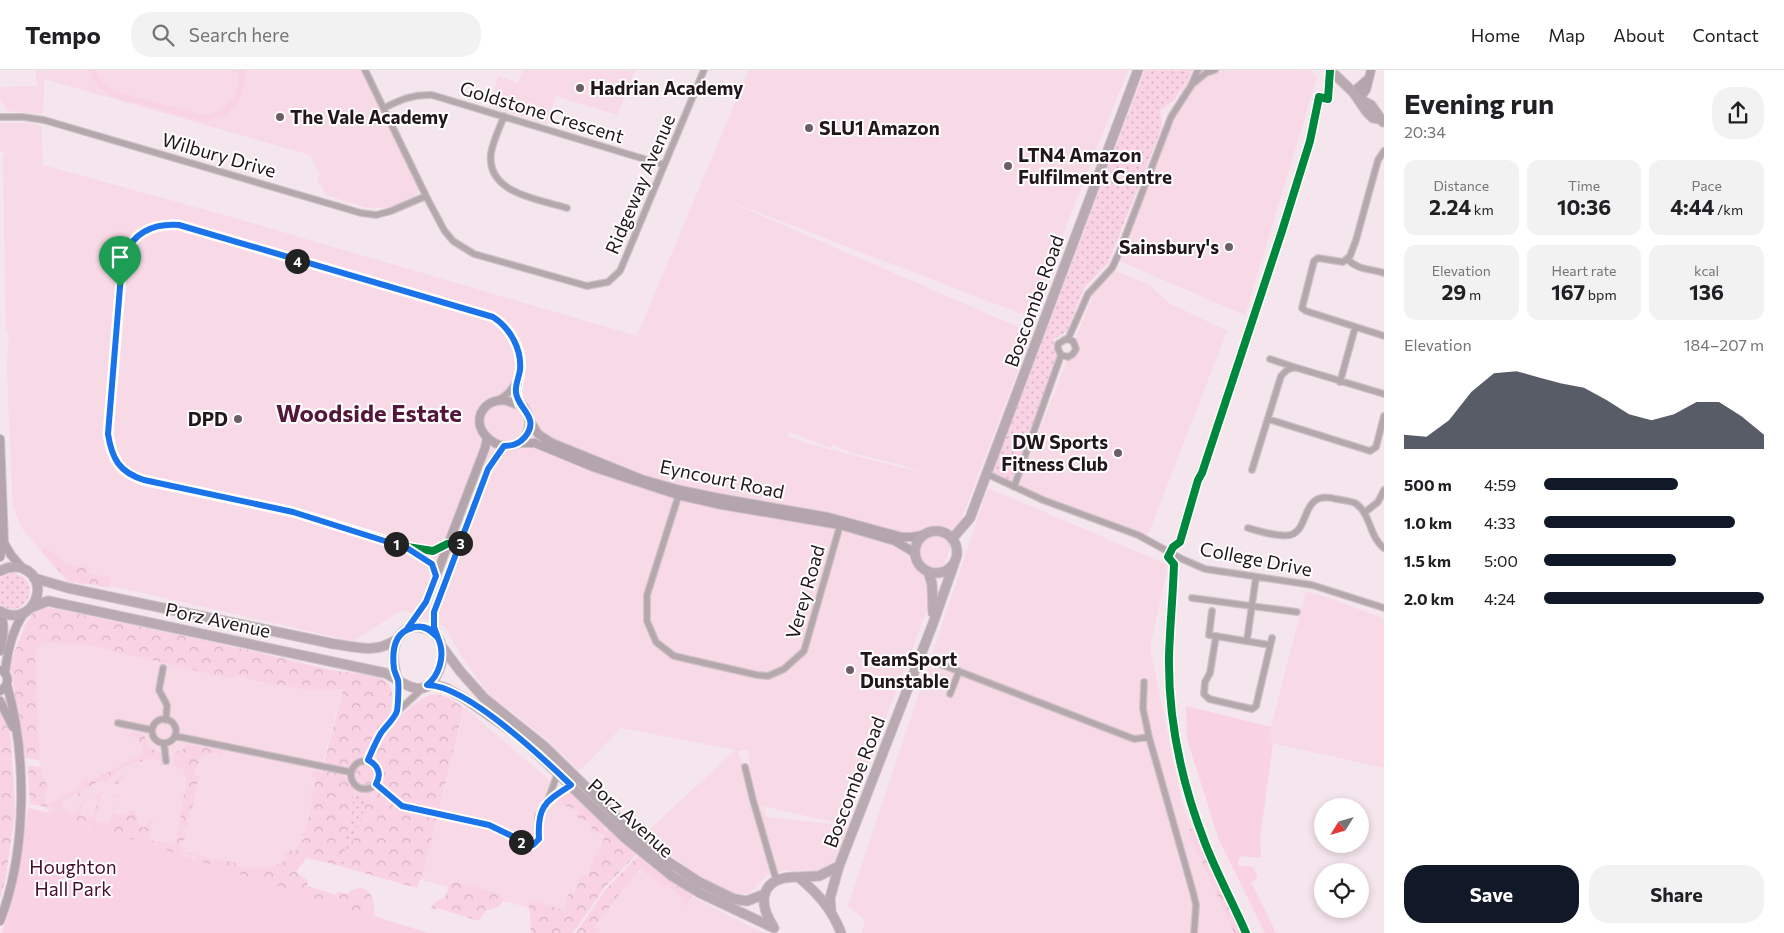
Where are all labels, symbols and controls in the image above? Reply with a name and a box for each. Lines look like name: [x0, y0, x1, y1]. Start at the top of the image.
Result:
search box: [131, 12, 481, 57]
text: Tempo: [25, 20, 101, 49]
icon: search: [149, 21, 177, 49]
text: Search here: [189, 23, 289, 46]
text: Home: [1471, 24, 1520, 46]
text: Map: [1548, 24, 1585, 46]
text: About: [1613, 24, 1665, 46]
text: Contact: [1693, 24, 1759, 46]
street label: Goldstone Crescent: [457, 76, 627, 147]
place label: Hadrian Academy: [590, 76, 744, 99]
marker: Hadrian Academy: [574, 82, 586, 94]
text: Evening run: [1404, 86, 1554, 120]
button: share: [1712, 87, 1764, 139]
place label: The Vale Academy: [290, 105, 449, 128]
street label: Ridgeway Avenue: [600, 110, 679, 257]
marker: The Vale Academy: [274, 111, 286, 123]
place label: SLU1 Amazon: [819, 116, 940, 139]
marker: SLU1 Amazon: [803, 122, 815, 134]
text: 20:34: [1404, 122, 1446, 141]
street label: Wilbury Drive: [159, 127, 279, 182]
place label: LTN4 Amazon Fulfilment Centre: [1018, 143, 1172, 188]
marker: LTN4 Amazon Fulfilment Centre: [1002, 160, 1014, 172]
text: Distance: [1434, 177, 1489, 194]
text: Time: [1568, 177, 1600, 194]
text: Pace: [1691, 177, 1722, 194]
text: 2.24: [1429, 194, 1471, 219]
text: 10:36: [1557, 194, 1611, 219]
text: 4:44: [1670, 194, 1714, 219]
text: km: [1471, 201, 1494, 218]
text: /km: [1714, 201, 1743, 218]
street label: Boscombe Road: [999, 232, 1068, 370]
place label: Sainsbury's: [1119, 235, 1219, 258]
pin: [99, 236, 141, 287]
marker: Sainsbury's: [1223, 241, 1235, 253]
icon: arrive: [106, 243, 134, 271]
pin: 4: [284, 248, 310, 274]
text: 4: [293, 253, 302, 270]
text: Elevation: [1432, 262, 1491, 279]
text: Heart rate: [1551, 262, 1617, 279]
text: kcal: [1694, 262, 1719, 279]
text: 29: [1441, 279, 1466, 304]
text: 167: [1551, 279, 1585, 304]
text: 136: [1689, 279, 1724, 304]
text: m: [1466, 286, 1481, 303]
text: bpm: [1585, 286, 1617, 303]
text: Elevation: [1404, 335, 1472, 354]
text: 184–207 m: [1684, 335, 1764, 354]
district label: Woodside Estate: [276, 398, 462, 427]
place label: DPD: [188, 407, 228, 430]
marker: DPD: [232, 413, 244, 425]
place label: DW Sports Fitness Club: [1001, 430, 1108, 475]
marker: DW Sports Fitness Club: [1112, 447, 1124, 459]
street label: Eyncourt Road: [658, 454, 786, 503]
text: 500 m: [1404, 475, 1452, 494]
text: 4:59: [1484, 475, 1516, 494]
text: 1.0 km: [1404, 513, 1452, 532]
text: 4:33: [1484, 513, 1516, 532]
pin: 3: [448, 530, 472, 556]
pin: 1: [384, 532, 408, 556]
text: 3: [456, 535, 465, 552]
text: 1: [393, 536, 400, 553]
street label: College Drive: [1198, 536, 1314, 581]
street label: Verey Road: [780, 542, 829, 641]
text: 1.5 km: [1404, 551, 1451, 570]
text: 5:00: [1484, 551, 1518, 570]
text: 2.0 km: [1404, 589, 1454, 608]
text: 4:24: [1484, 589, 1516, 608]
street label: Porz Avenue: [163, 597, 273, 642]
place label: TeamSport Dunstable: [860, 647, 957, 692]
marker: TeamSport Dunstable: [844, 664, 856, 676]
street label: Boscombe Road: [818, 713, 889, 851]
street label: Porz Avenue: [584, 773, 679, 862]
north arrow: [1314, 798, 1369, 852]
map controls: [1314, 798, 1369, 918]
pin: 2: [508, 830, 534, 854]
text: 2: [518, 834, 525, 851]
park label: Houghton Hall Park: [29, 855, 117, 900]
button: locate: [1314, 863, 1369, 918]
button: Save: [1404, 865, 1579, 923]
button: Share: [1589, 865, 1764, 923]

